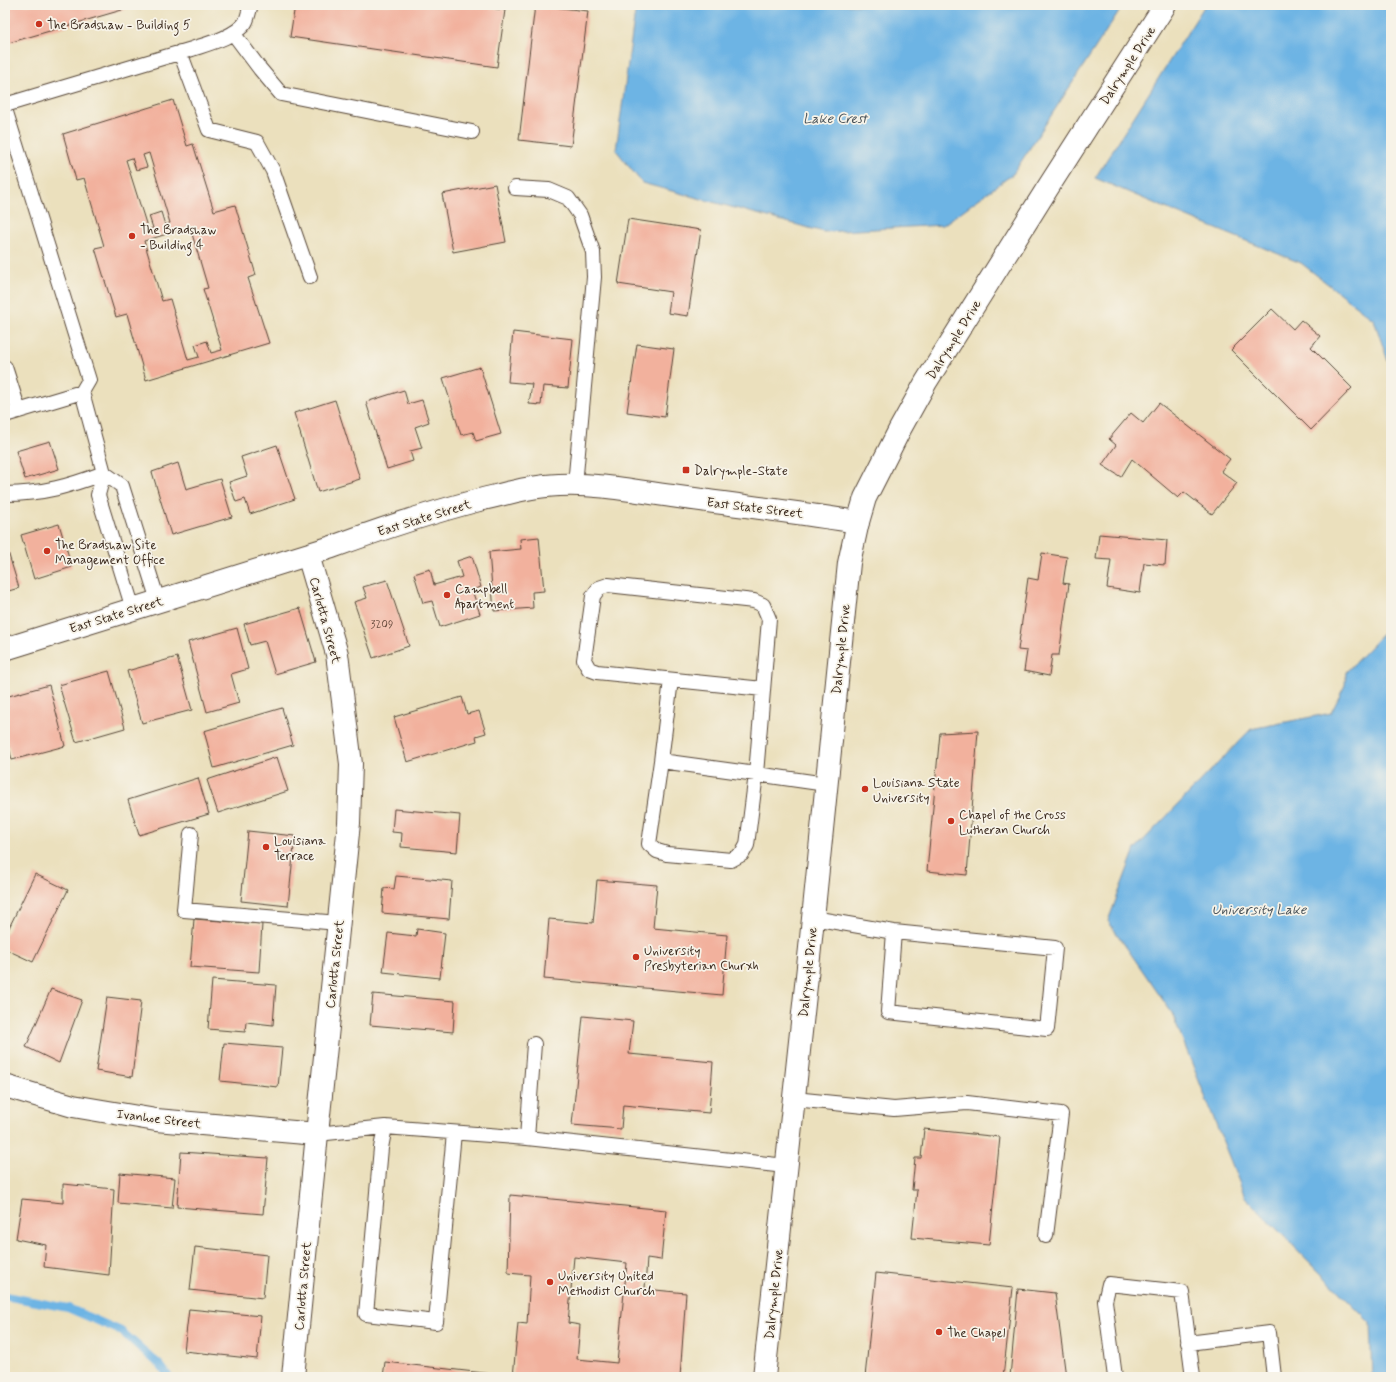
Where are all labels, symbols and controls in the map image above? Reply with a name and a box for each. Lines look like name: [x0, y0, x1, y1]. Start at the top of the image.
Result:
place label: The Bradshaw - Building 5: [47, 17, 191, 36]
marker: The Bradshaw - Building 5: [34, 19, 44, 29]
street label: Dalrymple Drive: [1096, 23, 1160, 109]
water label: Lake Crest: [803, 110, 869, 128]
place label: The Bradshaw - Building 4: [140, 222, 216, 256]
marker: The Bradshaw - Building 4: [127, 231, 137, 241]
street label: Dalrymple Drive: [923, 297, 986, 383]
place label: Dalrymple-State: [694, 463, 788, 480]
marker: Dalrymple-State: [681, 465, 691, 475]
street label: East State Street: [706, 494, 804, 523]
street label: East State Street: [376, 496, 474, 541]
place label: The Bradshaw Site Management Office: [55, 537, 165, 570]
marker: The Bradshaw Site Management Office: [42, 546, 52, 556]
street label: Carlotta Street: [305, 575, 344, 666]
place label: Campbell Apartment: [455, 581, 514, 614]
marker: Campbell Apartment: [442, 590, 452, 600]
street label: East State Street: [68, 593, 166, 638]
street label: Dalrymple Drive: [828, 603, 855, 695]
house number: 3209: [371, 618, 393, 632]
place label: Louisiana State University: [873, 775, 960, 807]
marker: Louisiana State University: [860, 784, 870, 794]
place label: Chapel of the Cross Lutheran Church: [959, 807, 1066, 839]
marker: Chapel of the Cross Lutheran Church: [946, 816, 956, 826]
place label: Louisiana Terrace: [274, 833, 326, 865]
marker: Louisiana Terrace: [261, 842, 271, 852]
water label: University Lake: [1212, 901, 1307, 919]
street label: Carlotta Street: [322, 919, 349, 1009]
street label: Dalrymple Drive: [795, 926, 822, 1018]
place label: University Presbyterian Churxh: [644, 943, 759, 975]
marker: University Presbyterian Churxh: [631, 952, 641, 962]
street label: Ivanhoe Street: [116, 1106, 202, 1133]
street label: Carlotta Street: [291, 1241, 316, 1331]
street label: Dalrymple Drive: [761, 1248, 788, 1340]
place label: University United Methodist Church: [558, 1268, 655, 1300]
marker: University United Methodist Church: [545, 1277, 555, 1287]
place label: The Chapel: [947, 1325, 1006, 1342]
marker: The Chapel: [934, 1327, 944, 1337]

